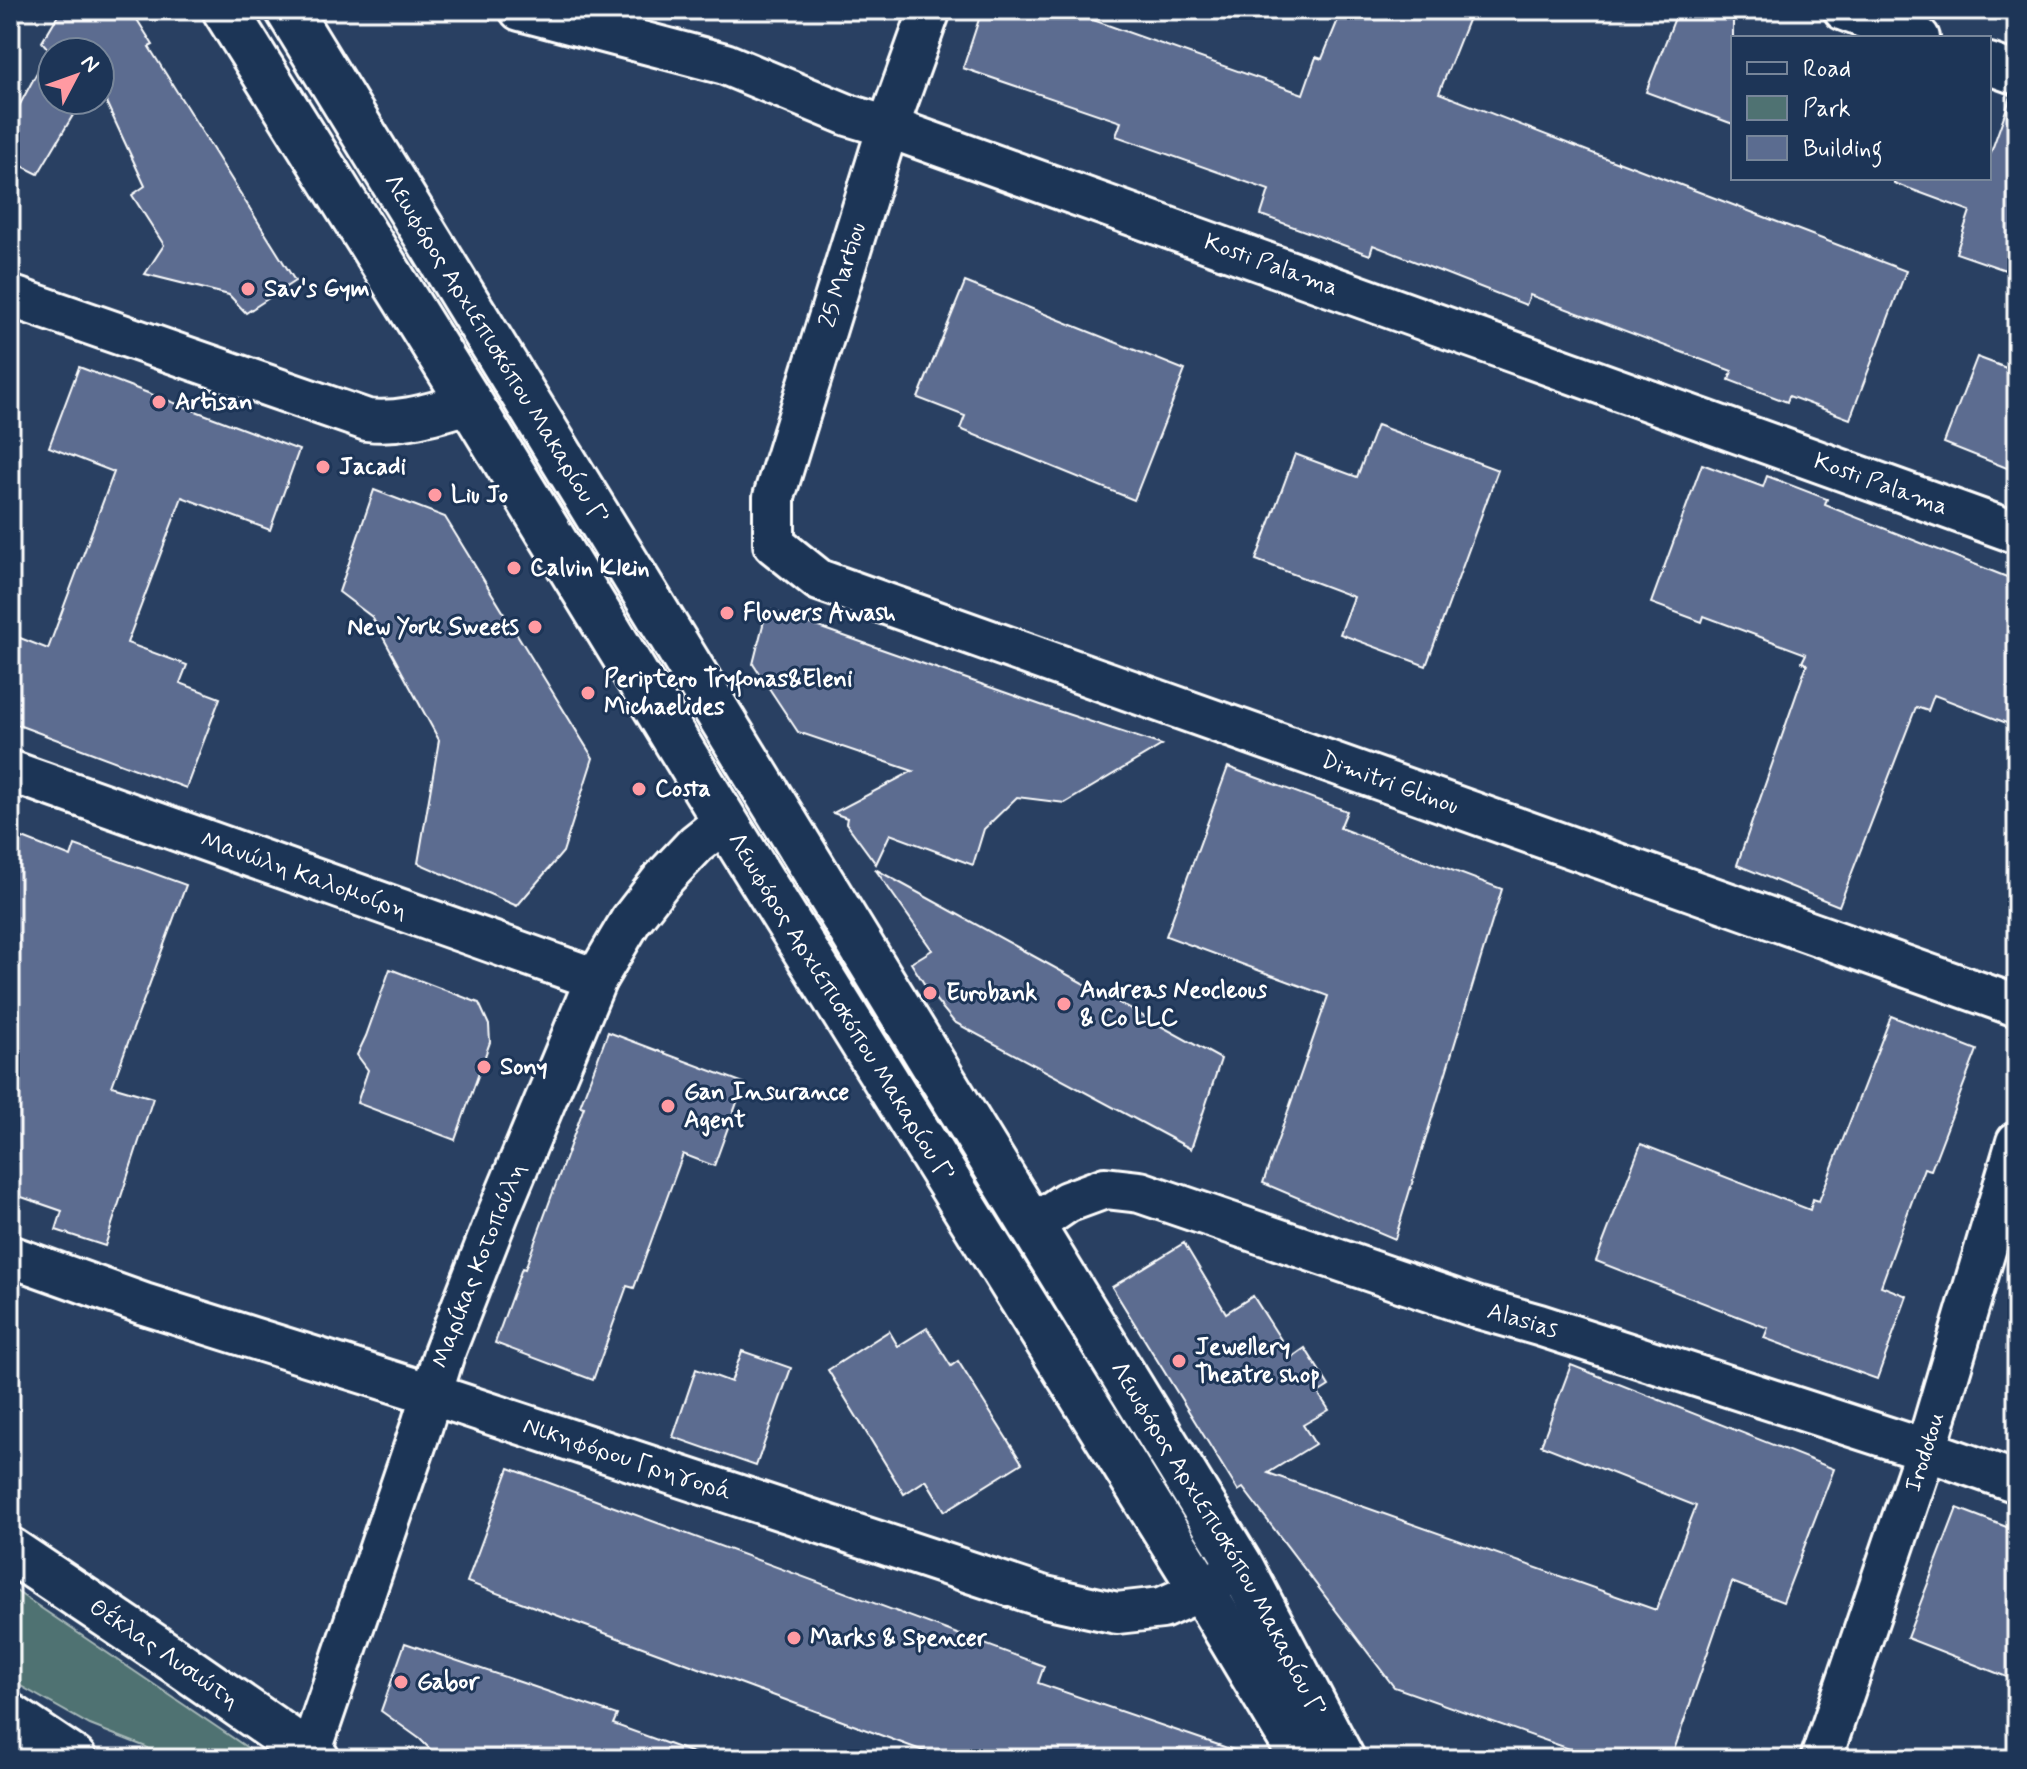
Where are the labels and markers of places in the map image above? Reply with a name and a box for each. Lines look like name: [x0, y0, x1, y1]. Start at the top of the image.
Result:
place label: Sav's Gym: [264, 274, 370, 305]
marker: Sav's Gym: [239, 280, 257, 298]
place label: Artisan: [175, 387, 253, 418]
marker: Artisan: [150, 393, 168, 411]
place label: Jacadi: [339, 452, 407, 483]
marker: Jacadi: [314, 458, 332, 476]
place label: Liu Jo: [451, 480, 508, 511]
marker: Liu Jo: [426, 486, 444, 504]
place label: Calvin Klein: [530, 553, 650, 584]
marker: Calvin Klein: [505, 559, 523, 577]
place label: Flowers Awash: [743, 598, 896, 629]
marker: Flowers Awash: [718, 604, 736, 622]
place label: New York Sweets: [347, 612, 520, 643]
marker: New York Sweets: [526, 618, 544, 636]
place label: Periptero Tryfonas&Eleni Michaelides: [604, 664, 853, 723]
marker: Periptero Tryfonas&Eleni Michaelides: [579, 684, 597, 702]
place label: Costa: [655, 774, 711, 805]
marker: Costa: [630, 780, 648, 798]
place label: Andreas Neocleous & Co LLC: [1080, 975, 1268, 1034]
place label: Eurobank: [946, 978, 1037, 1009]
marker: Eurobank: [921, 984, 939, 1002]
marker: Andreas Neocleous & Co LLC: [1055, 995, 1073, 1013]
place label: Sony: [500, 1052, 548, 1083]
marker: Sony: [475, 1058, 493, 1076]
place label: Gan Insurance Agent: [684, 1077, 850, 1137]
marker: Gan Insurance Agent: [659, 1097, 677, 1115]
place label: Jewellery Theatre shop: [1195, 1332, 1320, 1391]
marker: Jewellery Theatre shop: [1170, 1352, 1188, 1370]
place label: Marks & Spencer: [810, 1623, 988, 1654]
marker: Marks & Spencer: [785, 1629, 803, 1647]
place label: Gabor: [417, 1667, 480, 1698]
marker: Gabor: [392, 1673, 410, 1691]

